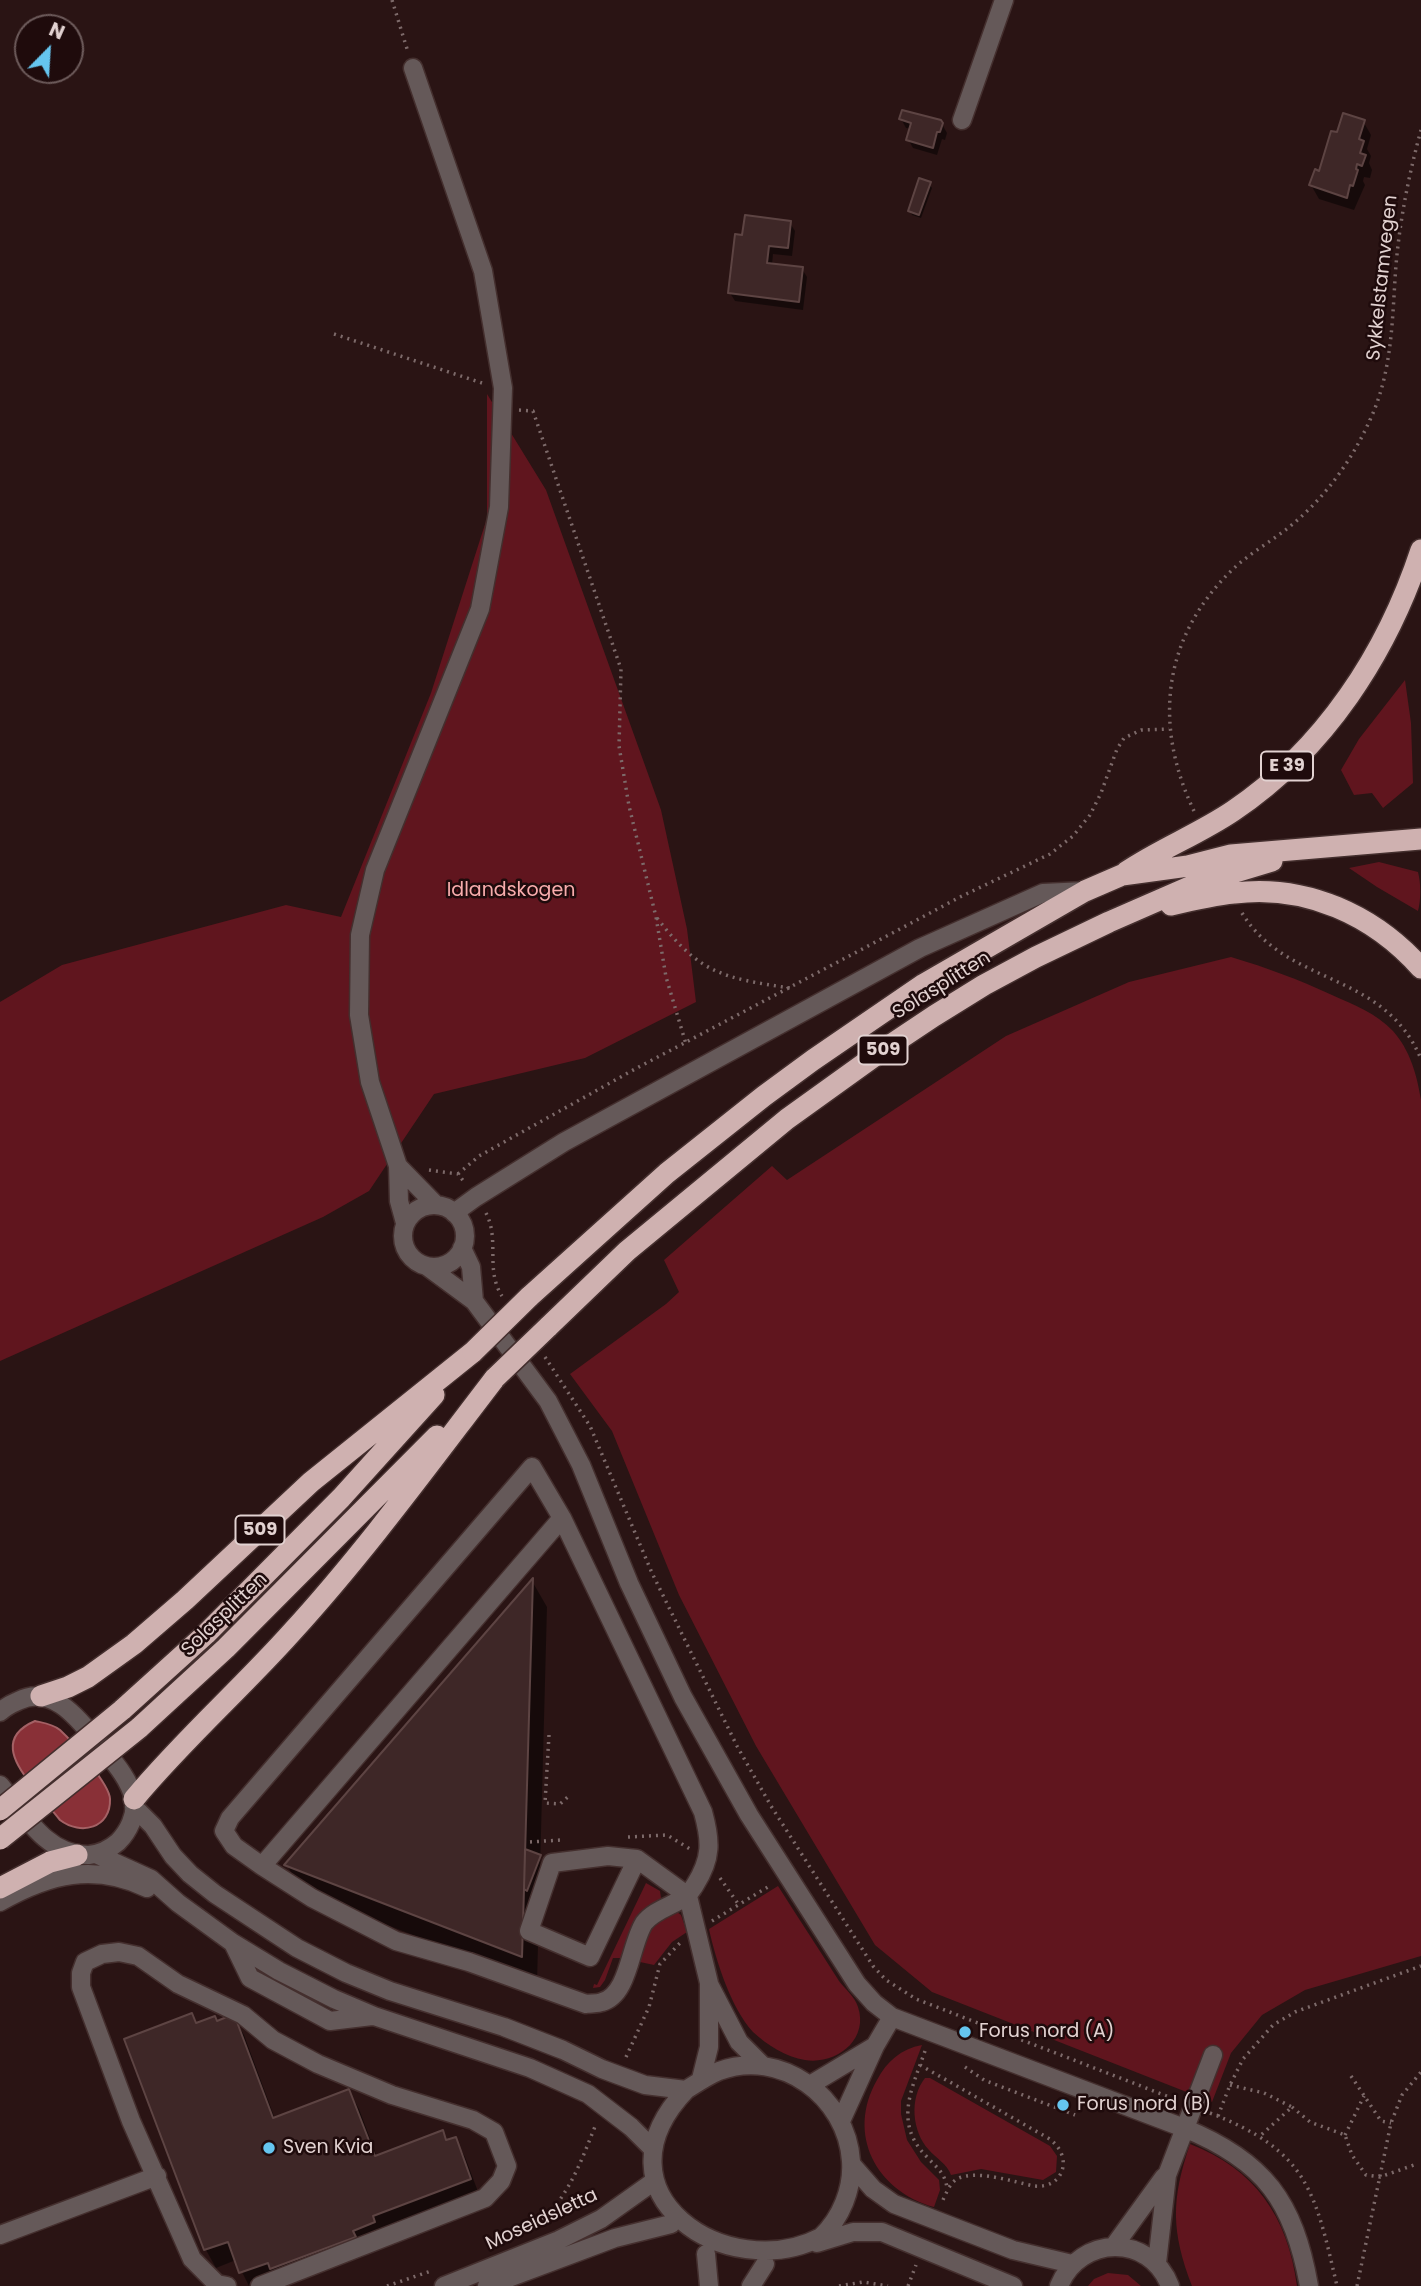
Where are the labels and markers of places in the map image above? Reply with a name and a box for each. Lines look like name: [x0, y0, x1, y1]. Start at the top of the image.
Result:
place label: Forus nord (A): [979, 2021, 1114, 2043]
marker: Forus nord (A): [957, 2024, 973, 2040]
place label: Forus nord (B): [1077, 2094, 1211, 2116]
marker: Forus nord (B): [1055, 2097, 1071, 2113]
place label: Sven Kvia: [283, 2137, 373, 2159]
marker: Sven Kvia: [261, 2140, 277, 2156]

